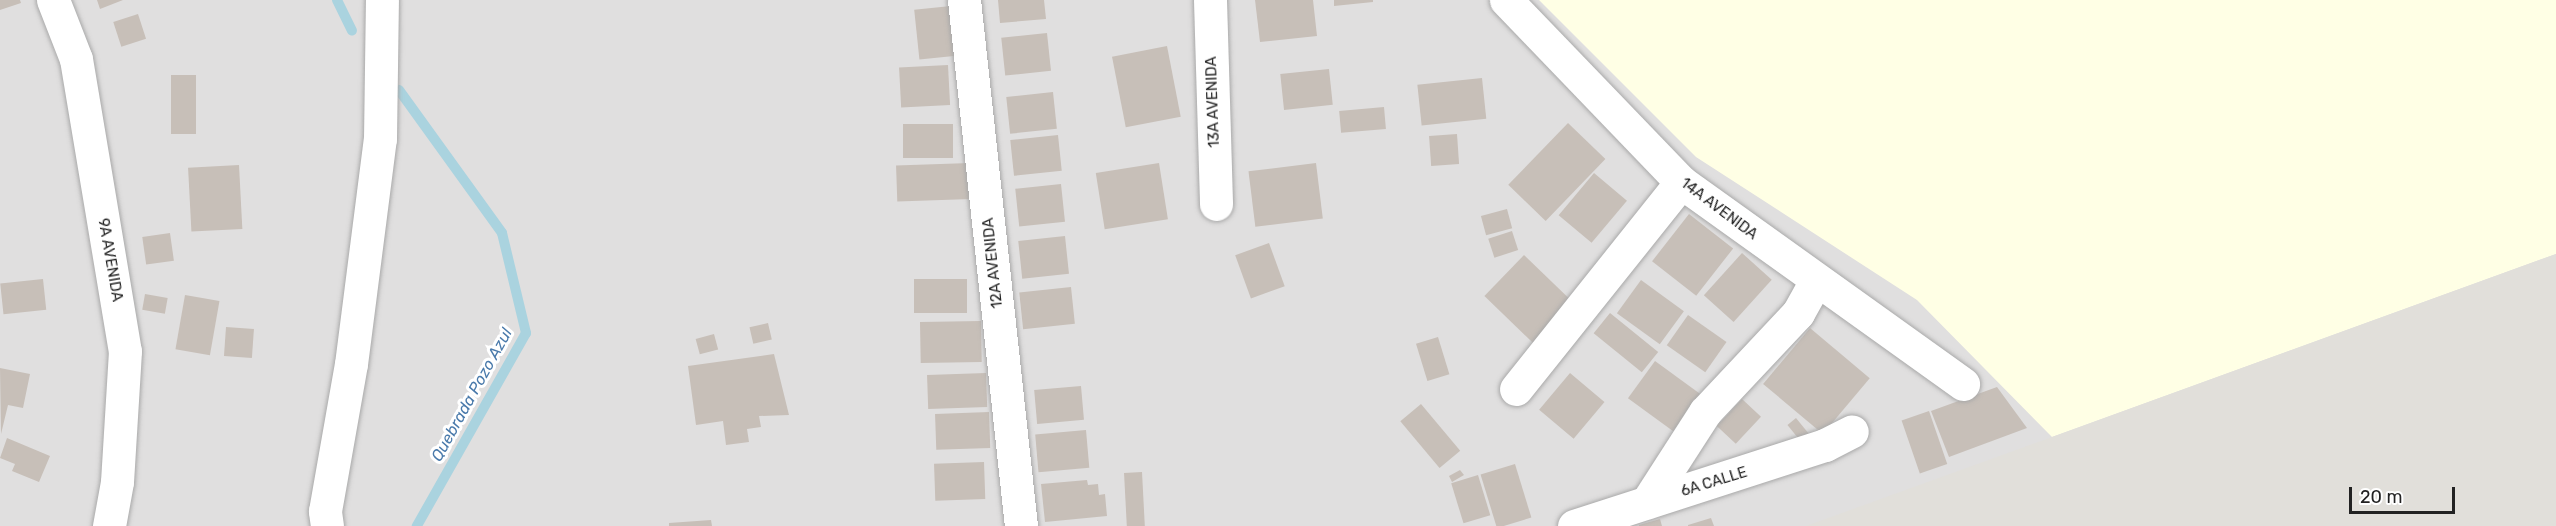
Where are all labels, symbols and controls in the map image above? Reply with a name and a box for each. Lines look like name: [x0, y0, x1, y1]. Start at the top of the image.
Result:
street label: 13A AVENIDA: [1202, 56, 1224, 148]
street label: 14A AVENIDA: [1677, 174, 1761, 244]
street label: 12A AVENIDA: [979, 216, 1007, 310]
street label: 9A AVENIDA: [94, 217, 126, 303]
water label: Quebrada Pozo Azul: [427, 325, 517, 465]
street label: 6A CALLE: [1679, 463, 1749, 501]
scale bar: [2352, 475, 2458, 513]
text: 20 m: [2360, 486, 2402, 508]

